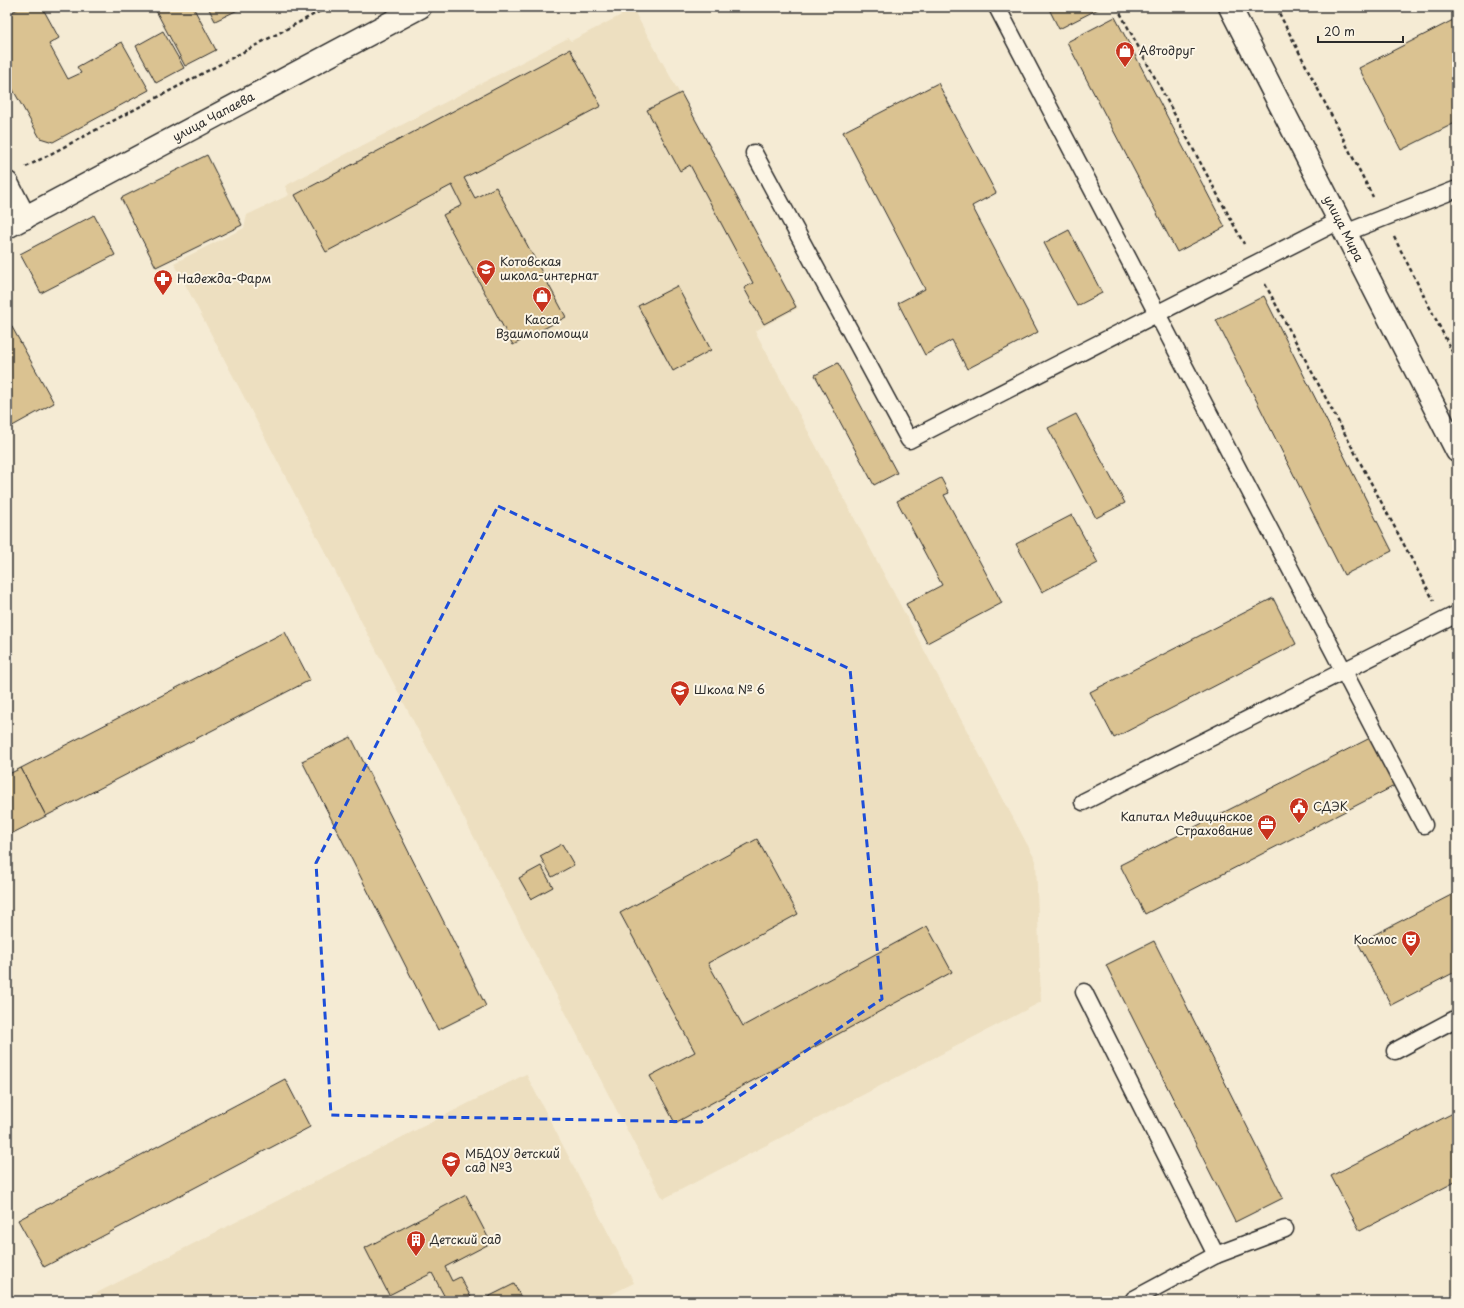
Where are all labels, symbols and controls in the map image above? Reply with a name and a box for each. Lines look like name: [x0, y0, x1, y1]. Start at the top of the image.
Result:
scale bar: [1318, 18, 1403, 44]
text: 20 m: [1324, 22, 1355, 40]
shop icon: Автодруг: [1114, 40, 1136, 68]
place label: Автодруг: [1139, 41, 1196, 59]
street label: улица Чапаева: [169, 87, 258, 145]
street label: улица Мира: [1320, 192, 1369, 265]
place label: Котовская школа-интернат: [500, 252, 599, 284]
school or university icon: Котовская школа-интернат: [475, 258, 497, 286]
pharmacy icon: Надежда-Фарм: [152, 268, 174, 296]
place label: Надежда-Фарм: [177, 269, 271, 287]
shop icon: Касса Взаимопомощи: [531, 285, 553, 313]
place label: Касса Взаимопомощи: [495, 310, 589, 342]
school or university icon: Школа № 6: [669, 679, 691, 707]
place label: Школа № 6: [694, 680, 765, 698]
public building icon: СДЭК: [1288, 796, 1310, 824]
place label: СДЭК: [1313, 797, 1348, 815]
place label: Капитал Медицинское Страхование: [1121, 807, 1253, 839]
office icon: Капитал Медицинское Страхование: [1256, 813, 1278, 841]
theatre icon: Космос: [1400, 929, 1422, 957]
place label: Космос: [1353, 930, 1397, 948]
place label: МБДОУ детский сад №3: [465, 1144, 560, 1176]
school or university icon: МБДОУ детский сад №3: [440, 1150, 462, 1178]
building icon: Детский сад: [405, 1229, 427, 1257]
place label: Детский сад: [429, 1230, 501, 1248]

